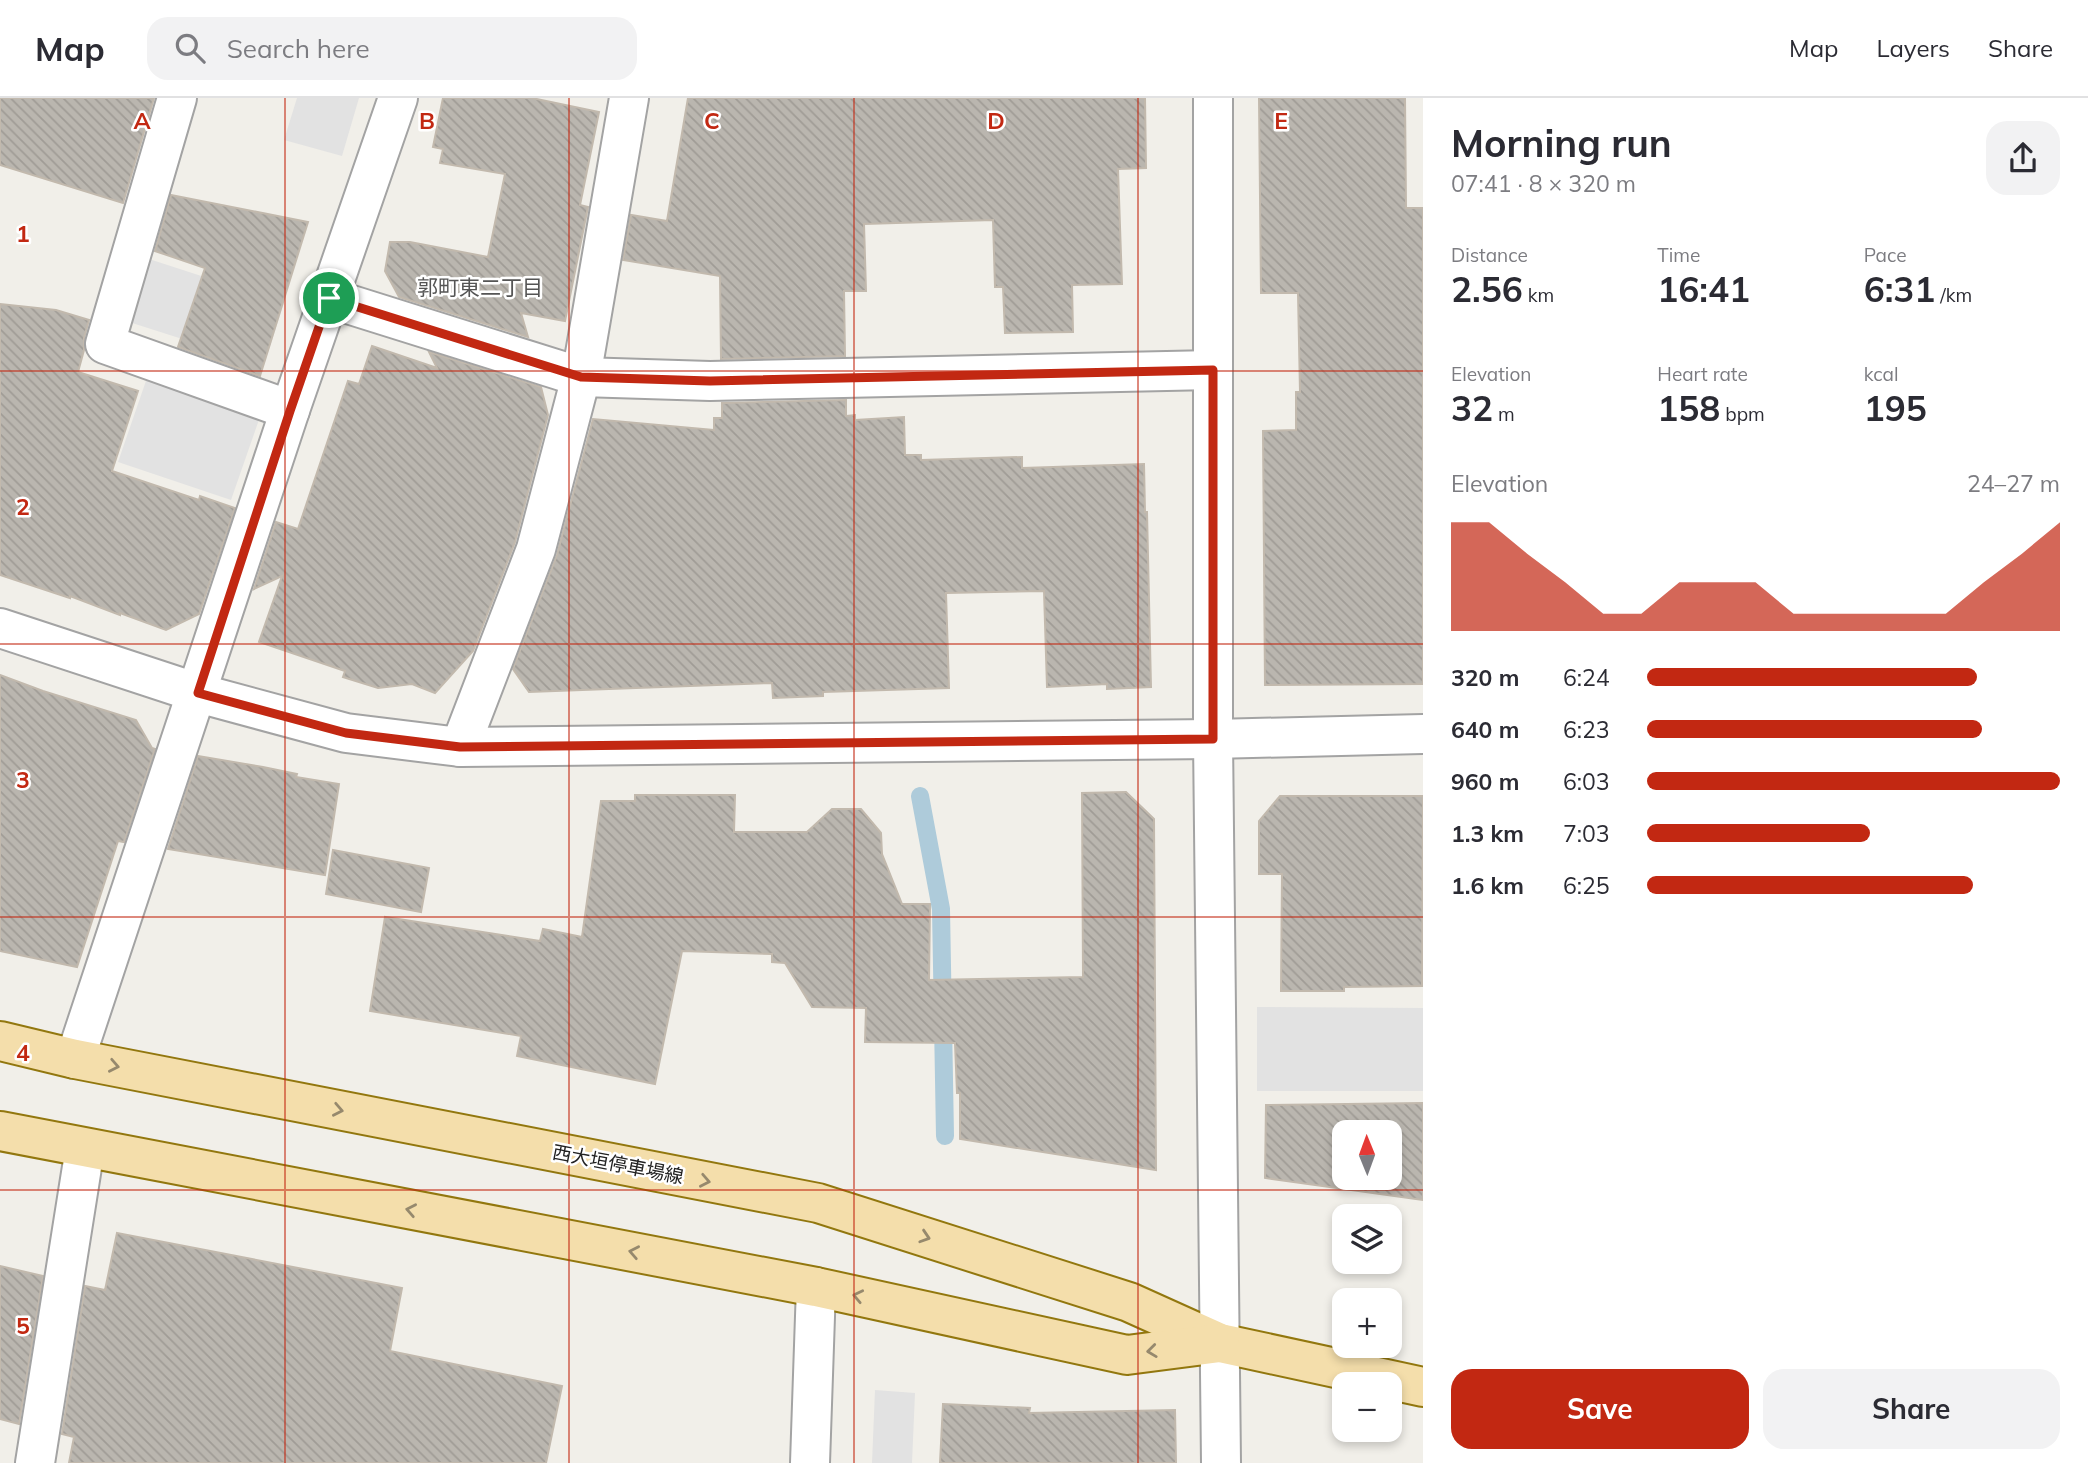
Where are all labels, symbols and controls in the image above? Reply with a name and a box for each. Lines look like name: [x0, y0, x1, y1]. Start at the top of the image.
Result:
search box: [147, 17, 637, 80]
text: Map: [35, 28, 105, 69]
icon: search: [171, 29, 209, 67]
text: Search here: [227, 32, 370, 65]
text: Map: [1789, 33, 1838, 63]
text: Layers: [1876, 33, 1950, 63]
text: Share: [1988, 33, 2053, 63]
text: A: [133, 106, 151, 135]
text: B: [419, 106, 435, 135]
text: C: [704, 106, 720, 135]
text: D: [987, 106, 1005, 135]
text: E: [1274, 106, 1288, 135]
text: Morning run: [1451, 119, 1672, 167]
button: share: [1986, 121, 2060, 195]
text: 07:41 · 8 × 320 m: [1451, 169, 1636, 198]
text: 1: [16, 219, 30, 248]
text: Distance: [1451, 243, 1528, 267]
text: Time: [1657, 243, 1700, 267]
text: Pace: [1864, 243, 1907, 267]
text: 2.56: [1451, 267, 1523, 311]
text: 16:41: [1657, 267, 1750, 311]
text: 6:31: [1864, 267, 1935, 311]
pin: [299, 268, 359, 328]
district label: 郭町東二丁目: [417, 274, 543, 300]
icon: arrive: [310, 279, 348, 317]
text: km: [1523, 283, 1554, 307]
text: /km: [1935, 283, 1972, 307]
text: Elevation: [1451, 362, 1531, 386]
text: Heart rate: [1657, 362, 1748, 386]
text: kcal: [1864, 362, 1898, 386]
text: 32: [1451, 386, 1493, 430]
text: 158: [1657, 386, 1720, 430]
text: 195: [1864, 386, 1927, 430]
text: m: [1493, 402, 1515, 426]
text: bpm: [1720, 402, 1765, 426]
text: Elevation: [1451, 469, 1548, 498]
text: 24–27 m: [1967, 469, 2060, 498]
text: 2: [16, 492, 30, 521]
text: 320 m: [1451, 663, 1519, 692]
text: 6:24: [1563, 663, 1610, 692]
text: 640 m: [1451, 715, 1519, 744]
text: 6:23: [1563, 715, 1610, 744]
text: 3: [16, 765, 30, 794]
text: 960 m: [1451, 767, 1519, 796]
text: 6:03: [1563, 767, 1610, 796]
text: 1.3 km: [1451, 819, 1524, 848]
text: 7:03: [1563, 819, 1610, 848]
text: 1.6 km: [1451, 871, 1524, 900]
text: 6:25: [1563, 871, 1610, 900]
text: 4: [16, 1038, 30, 1067]
one-way arrow: [108, 1058, 120, 1073]
one-way arrow: [332, 1101, 344, 1116]
north arrow: [1332, 1120, 1402, 1190]
map controls: [1332, 1120, 1402, 1442]
street label: 西大垣停車場線: [550, 1140, 686, 1188]
one-way arrow: [699, 1173, 711, 1188]
one-way arrow: [405, 1203, 417, 1218]
button: layers: [1332, 1204, 1402, 1274]
one-way arrow: [919, 1229, 931, 1244]
one-way arrow: [628, 1246, 640, 1261]
button: +: [1332, 1288, 1402, 1358]
one-way arrow: [852, 1289, 864, 1304]
text: 5: [16, 1311, 30, 1340]
one-way arrow: [1146, 1344, 1158, 1359]
button: Save: [1451, 1369, 1749, 1449]
button: Share: [1763, 1369, 2060, 1449]
button: −: [1332, 1372, 1402, 1442]

